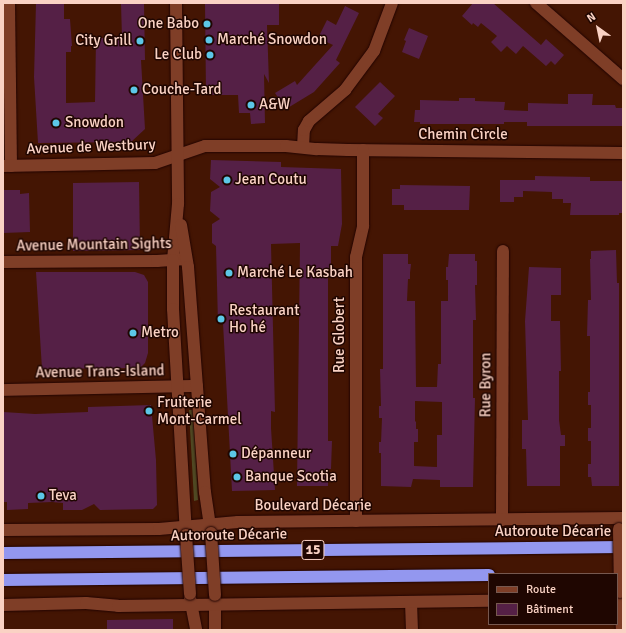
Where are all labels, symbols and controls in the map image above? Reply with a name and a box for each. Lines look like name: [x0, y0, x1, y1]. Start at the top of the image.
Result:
north arrow: [578, 8, 618, 48]
text: N: [584, 10, 598, 25]
place label: One Babo: [138, 15, 199, 33]
marker: One Babo: [202, 19, 212, 29]
place label: Marché Snowdon: [217, 31, 327, 49]
place label: City Grill: [75, 32, 132, 50]
marker: Marché Snowdon: [204, 35, 214, 45]
marker: City Grill: [135, 36, 145, 46]
place label: Le Club: [154, 46, 202, 64]
marker: Le Club: [205, 50, 215, 60]
place label: Couche-Tard: [142, 81, 221, 99]
marker: Couche-Tard: [129, 85, 139, 95]
place label: A&W: [259, 96, 290, 114]
marker: A&W: [246, 100, 256, 110]
place label: Snowdon: [65, 114, 124, 132]
marker: Snowdon: [50, 117, 62, 129]
street label: Chemin Circle: [418, 126, 508, 144]
street label: Avenue de Westbury: [26, 136, 156, 158]
place label: Jean Coutu: [235, 171, 307, 189]
marker: Jean Coutu: [222, 175, 232, 185]
street label: Avenue Mountain Sights: [16, 235, 172, 255]
place label: Marché Le Kasbah: [237, 264, 353, 282]
marker: Marché Le Kasbah: [224, 268, 234, 278]
street label: Rue Globert: [331, 297, 349, 373]
place label: Restaurant Ho hé: [229, 301, 299, 336]
marker: Restaurant Ho hé: [216, 314, 226, 324]
place label: Metro: [141, 324, 179, 342]
marker: Metro: [128, 328, 138, 338]
street label: Rue Byron: [477, 353, 495, 417]
street label: Avenue Trans-Island: [35, 362, 165, 382]
place label: Fruiterie Mont-Carmel: [157, 393, 242, 428]
marker: Fruiterie Mont-Carmel: [144, 406, 154, 416]
place label: Dépanneur: [241, 445, 311, 463]
marker: Dépanneur: [228, 449, 238, 459]
place label: Banque Scotia: [245, 468, 337, 486]
marker: Banque Scotia: [232, 472, 242, 482]
place label: Teva: [49, 487, 77, 505]
marker: Teva: [36, 491, 46, 501]
street label: Boulevard Décarie: [255, 497, 371, 515]
street label: Autoroute Décarie: [495, 523, 611, 541]
street label: Autoroute Décarie: [171, 525, 287, 545]
road number: 15: [301, 538, 325, 562]
legend: [488, 573, 618, 625]
text: Route: [526, 582, 556, 597]
text: Bâtiment: [526, 602, 573, 617]

